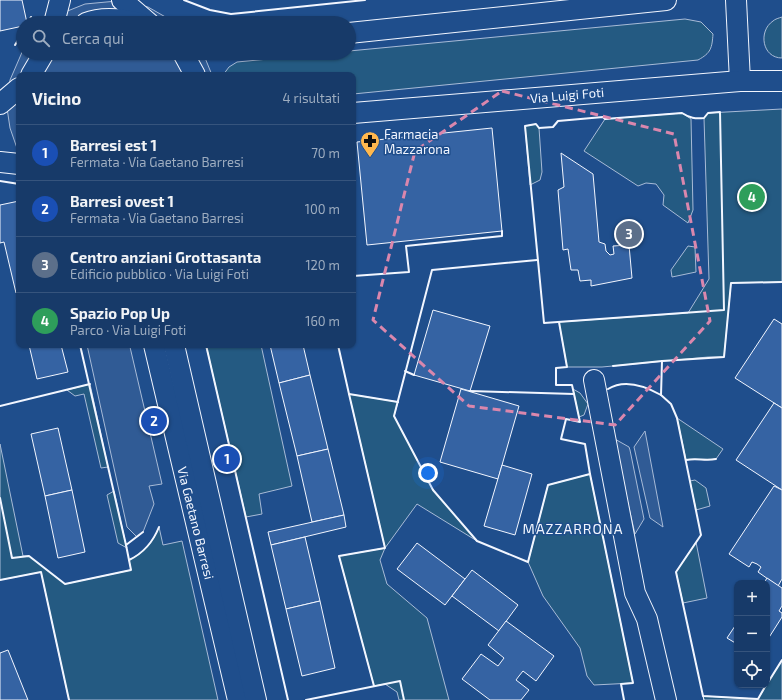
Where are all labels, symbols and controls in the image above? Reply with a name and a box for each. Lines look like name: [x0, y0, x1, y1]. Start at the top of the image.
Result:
search box: [16, 16, 356, 60]
icon: search: [30, 27, 52, 49]
text: Cerca qui: [62, 29, 124, 47]
street label: Via Luigi Foti: [529, 84, 605, 106]
text: Vicino: [32, 88, 81, 108]
text: 4 risultati: [283, 90, 340, 106]
place label: Farmacia Mazzarona: [384, 126, 450, 157]
pharmacy icon: Farmacia Mazzarona: [359, 130, 381, 158]
text: Barresi est 1: [70, 136, 157, 154]
text: 1: [42, 145, 48, 161]
text: 70 m: [311, 145, 340, 161]
text: Fermata · Via Gaetano Barresi: [70, 154, 244, 170]
pin: 4: [739, 182, 765, 212]
text: Barresi ovest 1: [70, 192, 174, 210]
text: 2: [41, 201, 49, 217]
text: 100 m: [305, 201, 340, 217]
text: Fermata · Via Gaetano Barresi: [70, 210, 244, 226]
pin: 3: [616, 219, 642, 249]
text: Centro anziani Grottasanta: [70, 248, 261, 266]
text: 3: [41, 257, 49, 273]
text: 120 m: [305, 257, 340, 273]
text: Edificio pubblico · Via Luigi Foti: [70, 266, 249, 282]
text: Spazio Pop Up: [70, 304, 170, 322]
text: 4: [41, 313, 49, 329]
text: 160 m: [305, 313, 340, 329]
text: Parco · Via Luigi Foti: [70, 322, 186, 338]
pin: 2: [141, 406, 167, 436]
pin: 1: [214, 444, 240, 474]
your location: [418, 463, 438, 483]
street label: Via Gaetano Barresi: [174, 465, 218, 581]
district label: MAZZARRONA: [523, 520, 623, 537]
map controls: [734, 580, 770, 688]
button: +: [734, 580, 770, 616]
button: −: [734, 616, 770, 652]
button: locate: [734, 652, 770, 688]

